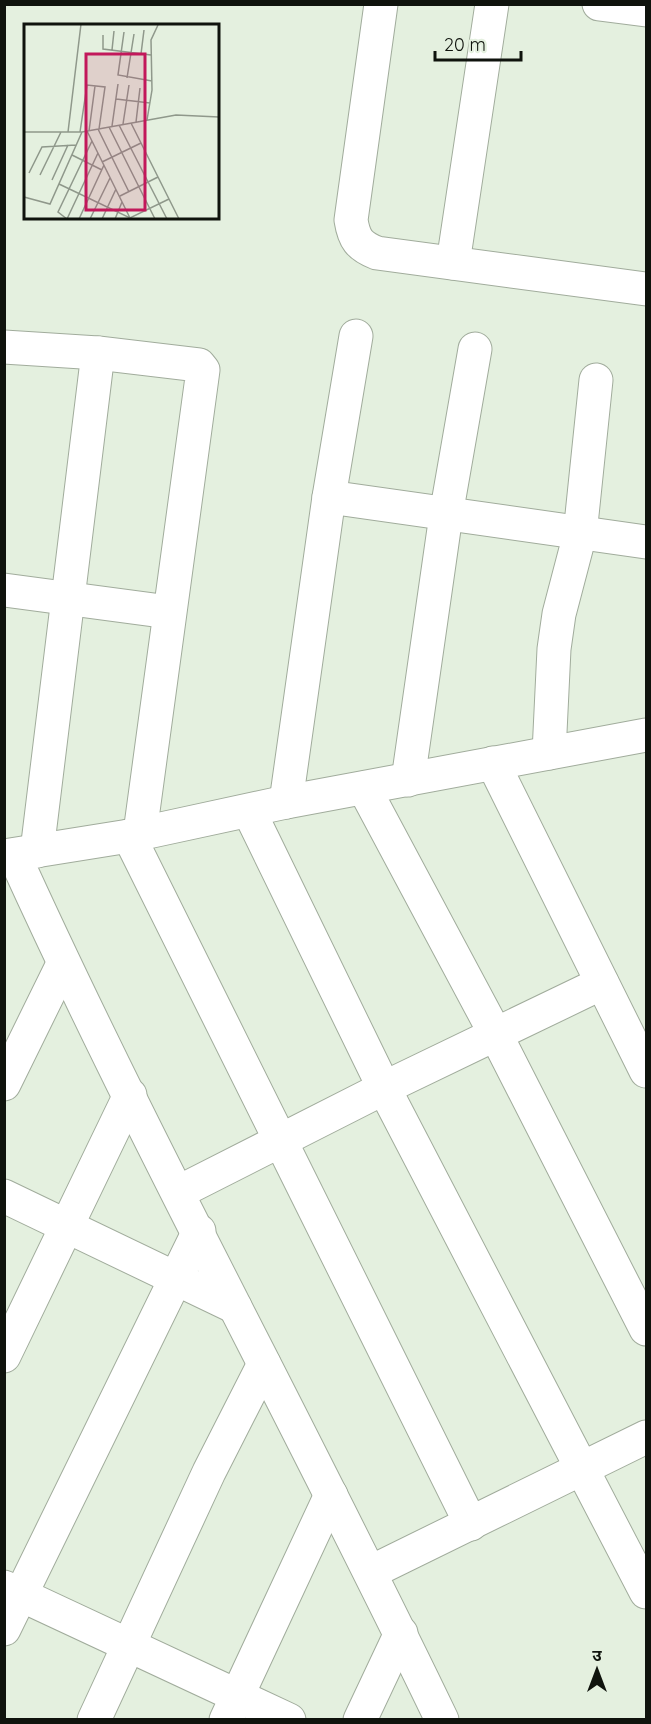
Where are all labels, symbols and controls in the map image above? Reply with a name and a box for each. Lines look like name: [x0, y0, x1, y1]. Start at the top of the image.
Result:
inset map: [24, 24, 219, 219]
scale bar: [435, 24, 520, 62]
text: 20 m: [444, 33, 486, 56]
north arrow: [567, 1640, 627, 1700]
text: उ: [592, 1645, 602, 1665]

